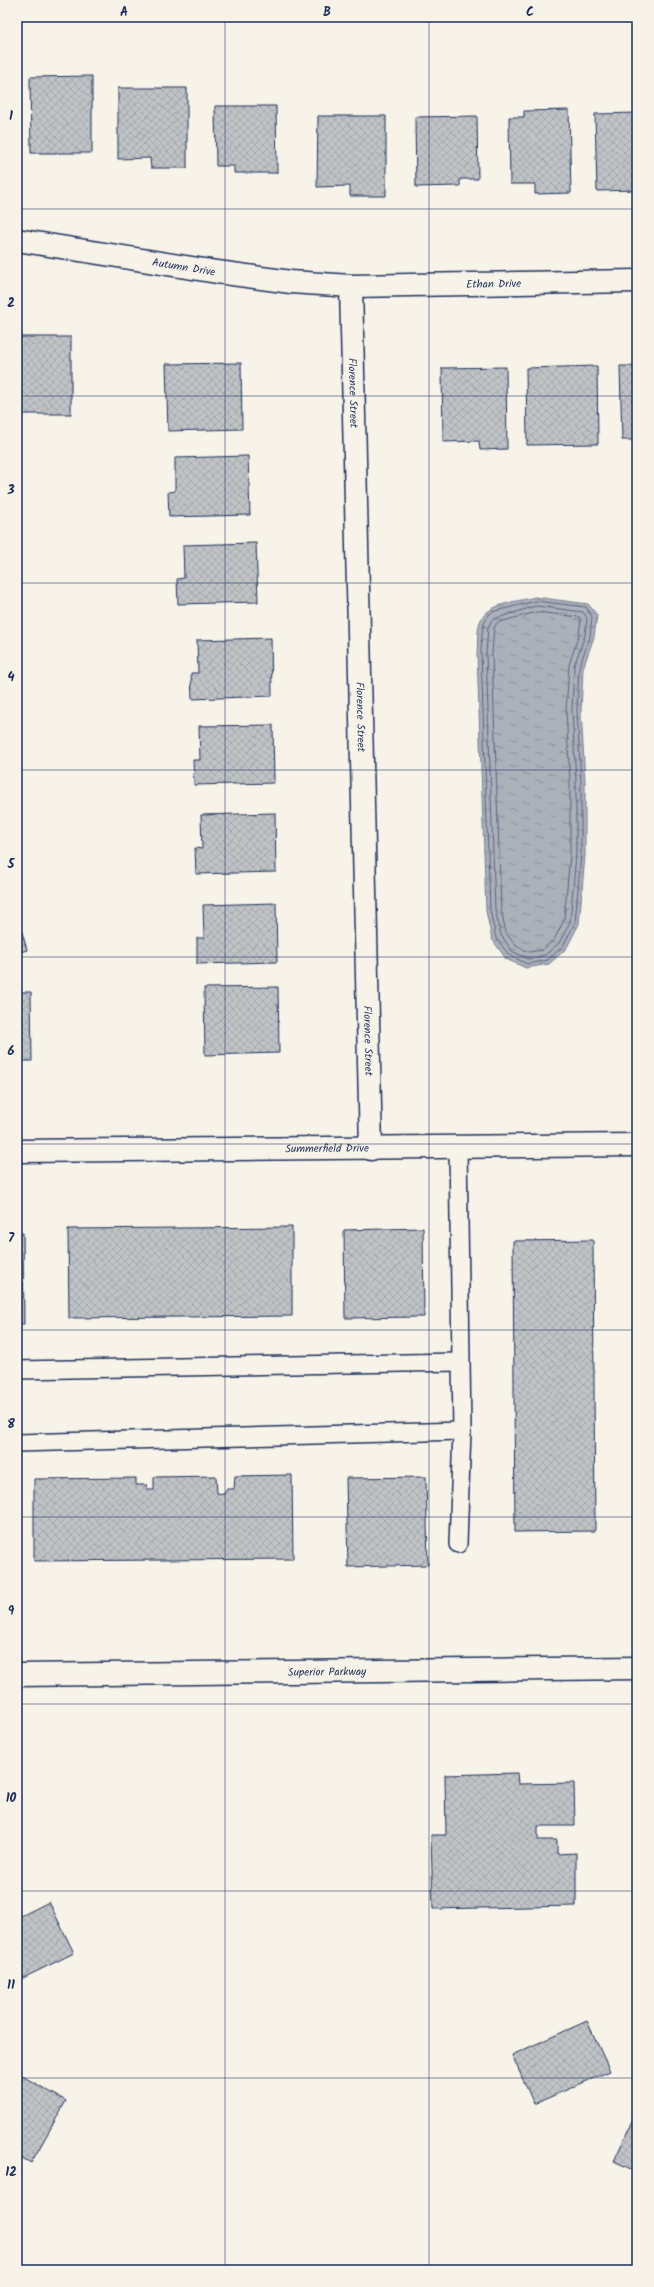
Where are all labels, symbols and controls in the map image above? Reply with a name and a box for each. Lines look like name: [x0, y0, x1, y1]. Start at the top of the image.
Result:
text: A: [120, 2, 128, 23]
text: B: [323, 2, 331, 23]
text: C: [526, 2, 534, 23]
text: 1: [9, 106, 13, 127]
street label: Autumn Drive: [151, 254, 217, 282]
street label: Ethan Drive: [466, 275, 521, 294]
text: 2: [7, 293, 15, 314]
street label: Florence Street: [343, 358, 362, 429]
text: 3: [6, 480, 15, 501]
text: 4: [7, 667, 15, 688]
street label: Florence Street: [350, 682, 370, 753]
text: 5: [7, 854, 16, 875]
street label: Florence Street: [358, 1006, 377, 1077]
text: 6: [7, 1041, 15, 1062]
street label: Summerfield Drive: [285, 1140, 369, 1158]
text: 7: [8, 1228, 15, 1249]
text: 8: [7, 1414, 15, 1435]
text: 9: [8, 1601, 15, 1622]
street label: Superior Parkway: [288, 1663, 367, 1682]
text: 10: [6, 1788, 17, 1809]
text: 11: [7, 1975, 15, 1996]
text: 12: [5, 2162, 17, 2183]

